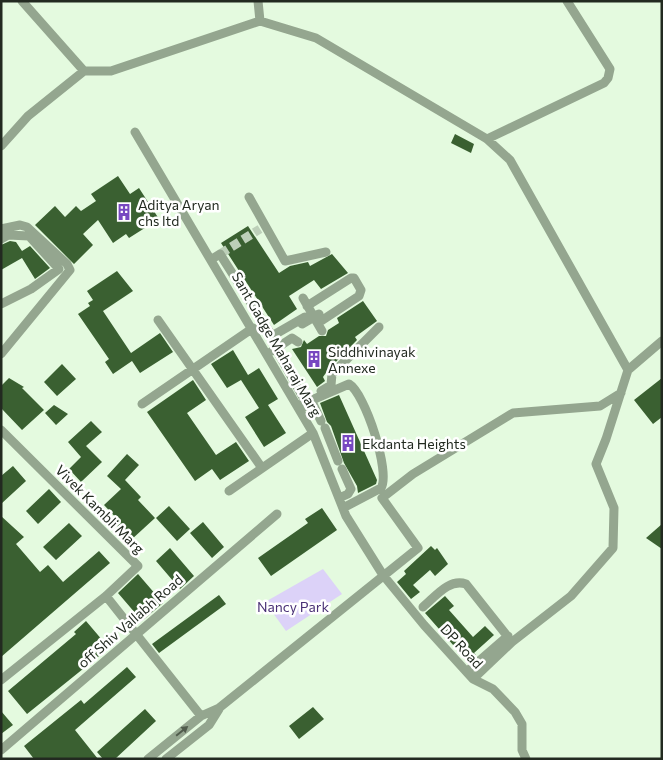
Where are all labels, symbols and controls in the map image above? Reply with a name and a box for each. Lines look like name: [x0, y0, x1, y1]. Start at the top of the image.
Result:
place label: Aditya Aryan chs ltd: [138, 196, 220, 229]
building icon: Aditya Aryan chs ltd: [114, 202, 134, 222]
street label: Sant Gadge Maharaj Marg: [229, 269, 326, 420]
place label: Siddhivinayak Annexe: [328, 343, 416, 376]
building icon: Siddhivinayak Annexe: [304, 349, 324, 369]
building icon: Ekdanta Heights: [338, 433, 358, 453]
place label: Ekdanta Heights: [362, 435, 466, 452]
street label: Vivek Kambli Marg: [52, 461, 148, 557]
street label: off Shiv Vallabh Road: [74, 571, 186, 671]
park label: Nancy Park: [257, 598, 329, 615]
street label: DP Road: [437, 620, 487, 672]
one-way arrow: [176, 726, 189, 737]

